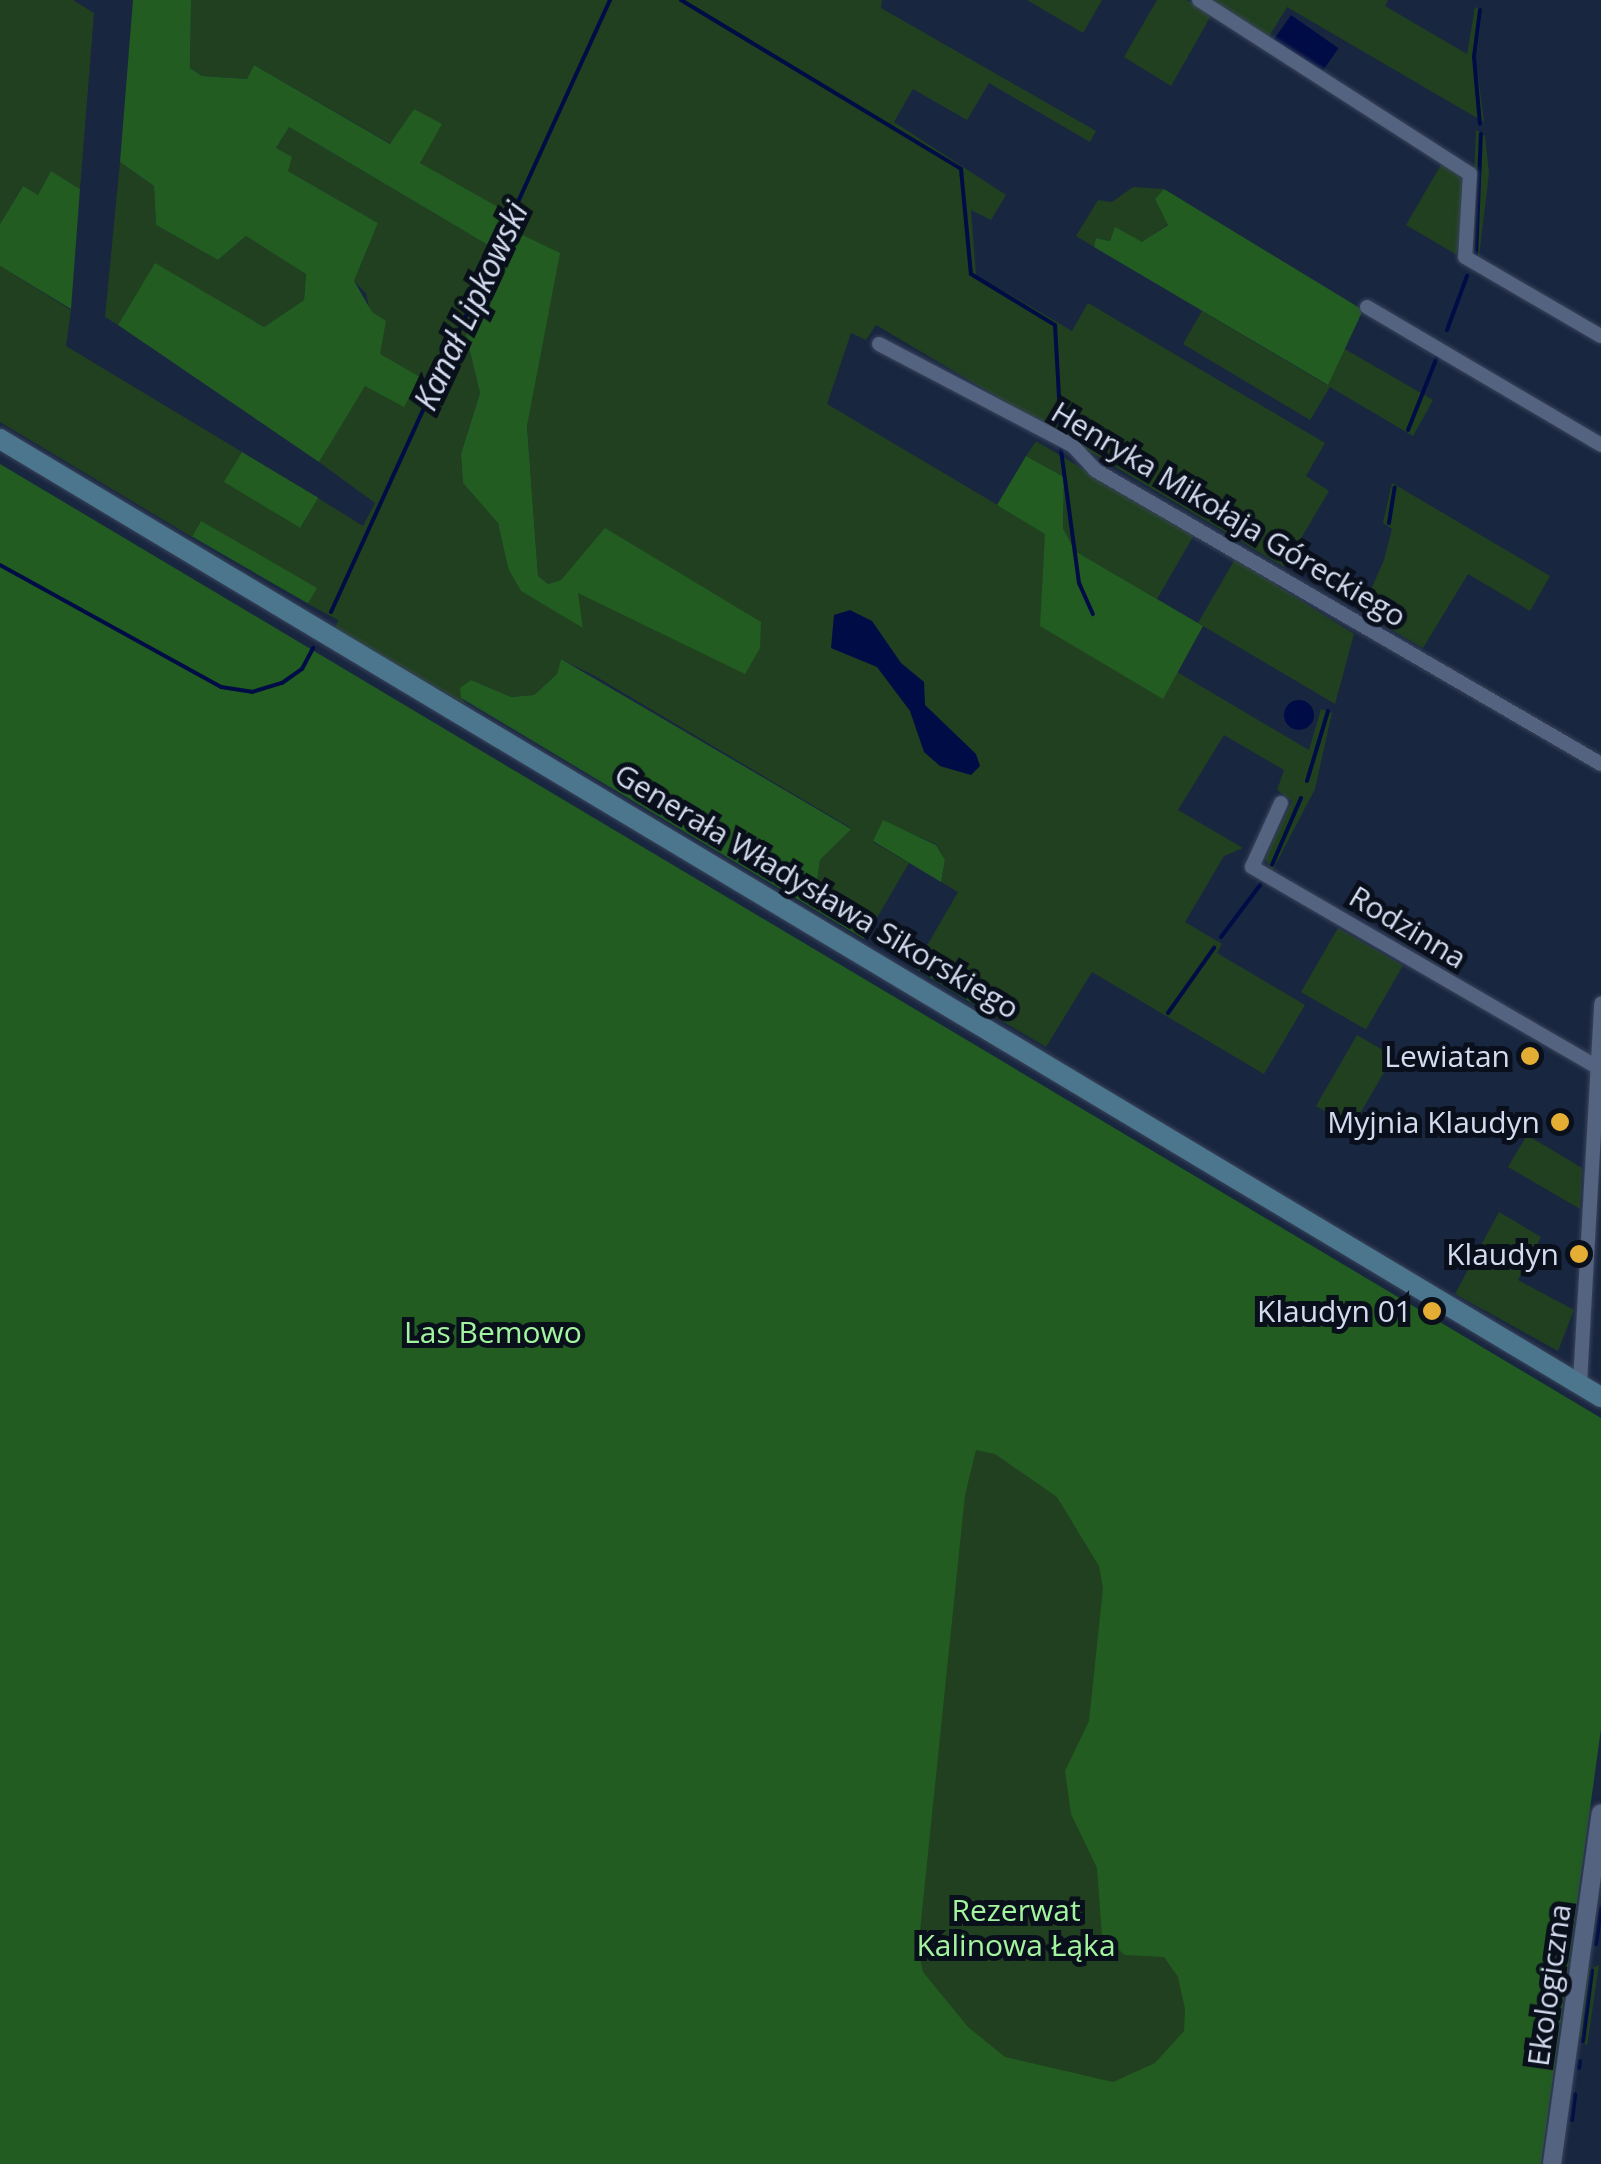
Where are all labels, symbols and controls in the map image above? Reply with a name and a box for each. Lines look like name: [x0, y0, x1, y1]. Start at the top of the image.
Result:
water label: Kanał Lipkowski: [406, 196, 536, 416]
street label: Henryka Mikołaja Góreckiego: [1045, 394, 1413, 634]
street label: Generała Władysława Sikorskiego: [608, 756, 1026, 1026]
street label: Rodzinna: [1343, 878, 1473, 976]
place label: Lewiatan: [1384, 1038, 1510, 1074]
marker: Lewiatan: [1519, 1045, 1541, 1067]
place label: Myjnia Klaudyn: [1327, 1104, 1540, 1140]
marker: Myjnia Klaudyn: [1549, 1111, 1571, 1133]
place label: Klaudyn: [1446, 1236, 1559, 1272]
marker: Klaudyn: [1568, 1243, 1590, 1265]
place label: Klaudyn 01: [1257, 1293, 1412, 1329]
marker: Klaudyn 01: [1421, 1300, 1443, 1322]
park label: Las Bemowo: [404, 1314, 582, 1350]
park label: Rezerwat Kalinowa Łąka: [916, 1892, 1116, 1962]
street label: Ekologiczna: [1520, 1902, 1578, 2068]

